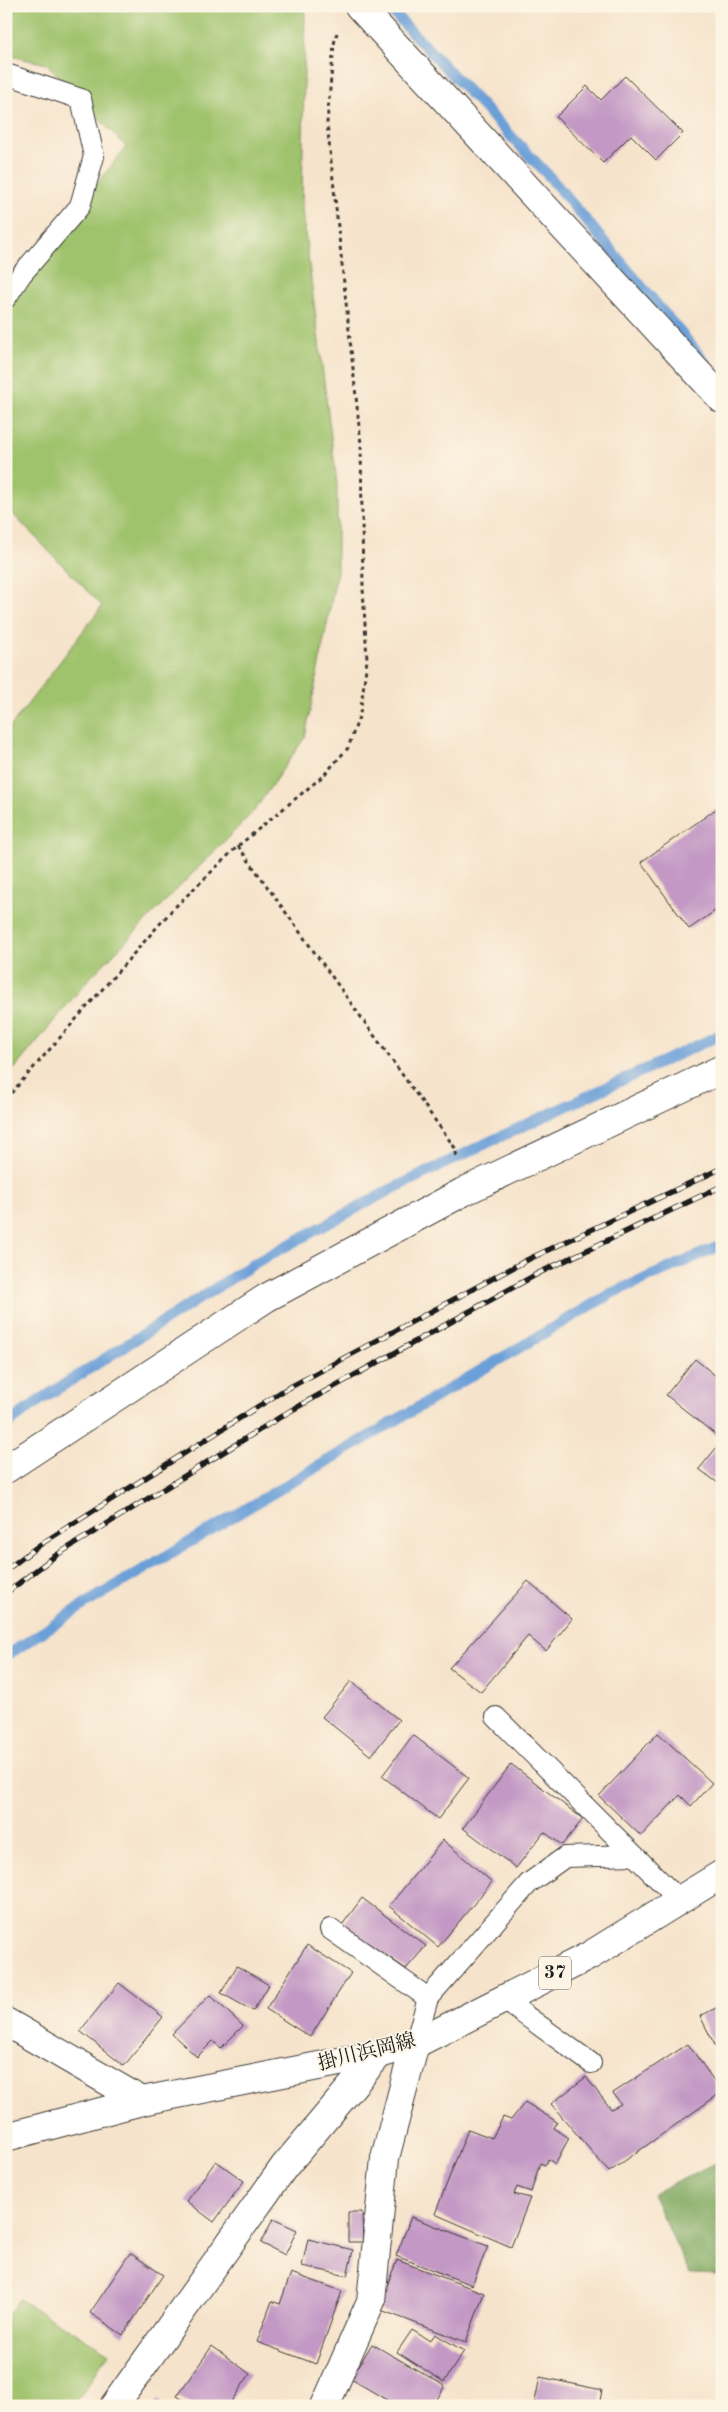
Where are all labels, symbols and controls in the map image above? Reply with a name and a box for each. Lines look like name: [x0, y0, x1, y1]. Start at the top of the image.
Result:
road number: 37: [539, 1956, 571, 1990]
street label: 掛川浜岡線: [316, 2029, 418, 2075]

